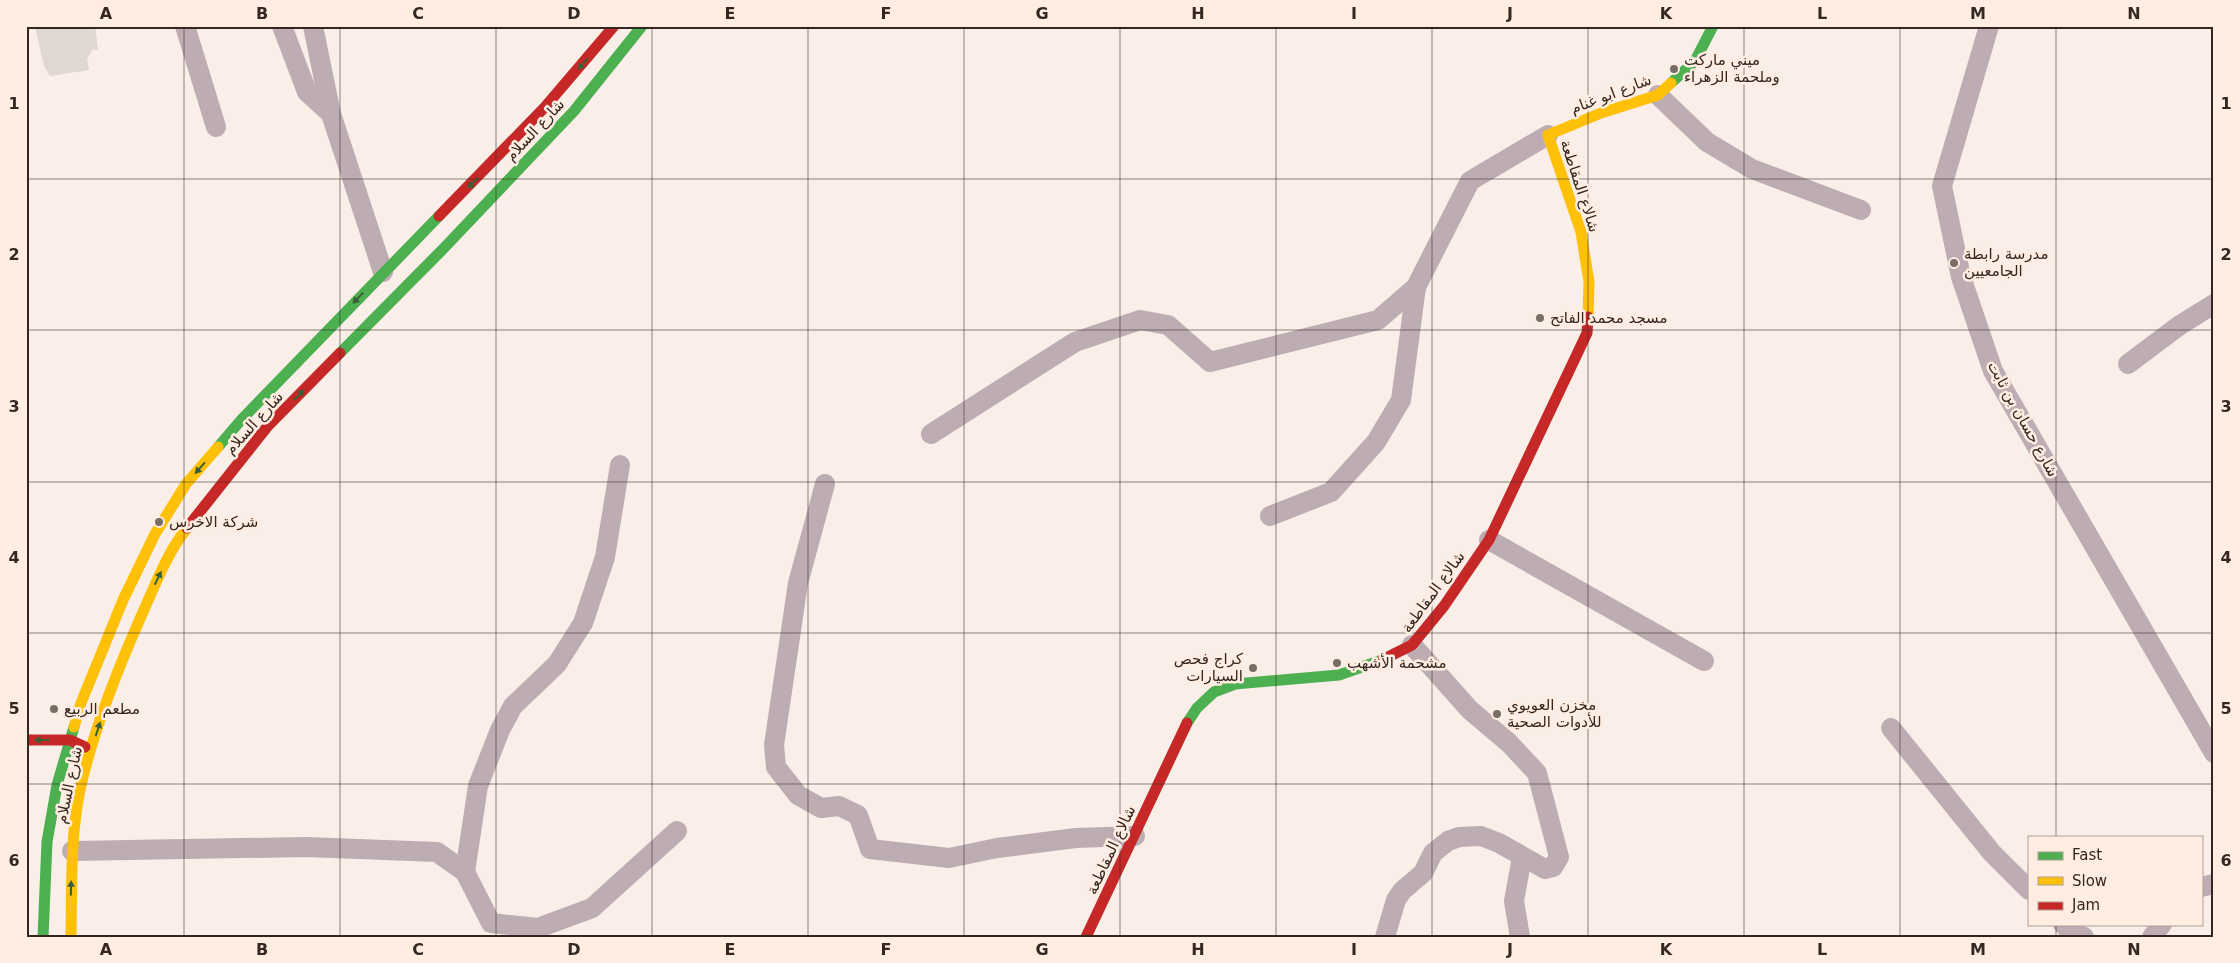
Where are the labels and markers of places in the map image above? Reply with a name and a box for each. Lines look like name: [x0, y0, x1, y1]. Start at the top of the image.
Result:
place label: ميني ماركت وملحمة الزهراء: [1684, 51, 1780, 86]
marker: ميني ماركت وملحمة الزهراء: [1668, 63, 1680, 75]
place label: مدرسة رابطة الجامعيين: [1964, 245, 2048, 280]
marker: مدرسة رابطة الجامعيين: [1948, 257, 1960, 269]
place label: مسجد محمد الفاتح: [1550, 309, 1668, 327]
marker: مسجد محمد الفاتح: [1534, 312, 1546, 324]
place label: شركة الاخرس: [169, 513, 258, 531]
marker: شركة الاخرس: [153, 516, 165, 528]
place label: كراج فحص السيارات: [1174, 650, 1244, 685]
place label: مشحمة الأشهب: [1347, 653, 1447, 672]
marker: مشحمة الأشهب: [1331, 657, 1343, 669]
marker: كراج فحص السيارات: [1247, 662, 1259, 674]
place label: مخزن العويوي للأدوات الصحية: [1507, 696, 1602, 731]
place label: مطعم الربيع: [64, 700, 140, 718]
marker: مطعم الربيع: [48, 703, 60, 715]
marker: مخزن العويوي للأدوات الصحية: [1491, 708, 1503, 720]

